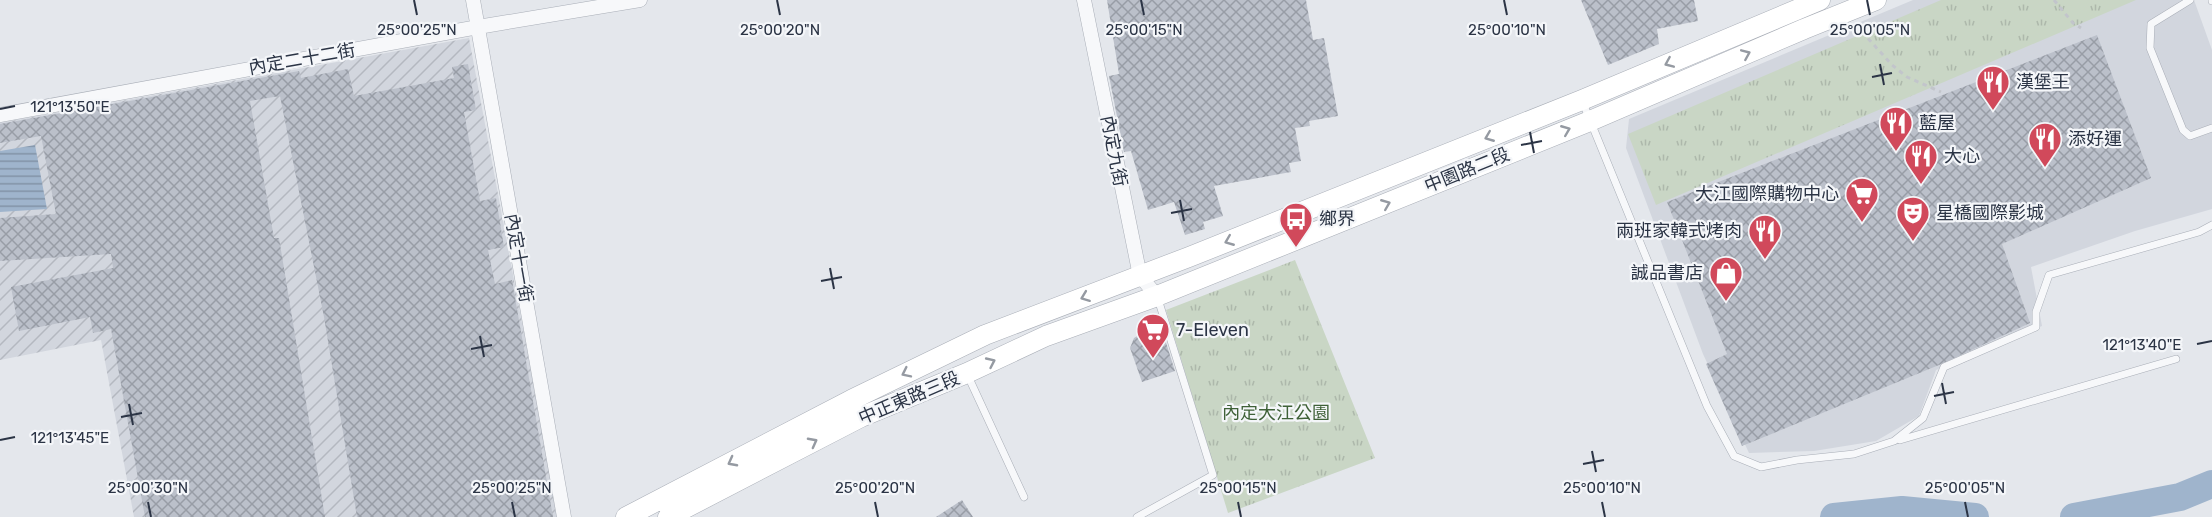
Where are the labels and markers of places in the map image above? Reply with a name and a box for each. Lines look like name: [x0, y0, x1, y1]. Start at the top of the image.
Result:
restaurant icon: 漢堡王: [1975, 64, 2011, 111]
place label: 漢堡王: [2016, 71, 2070, 93]
restaurant icon: 藍屋: [1878, 105, 1914, 152]
place label: 藍屋: [1919, 112, 1955, 134]
restaurant icon: 添好運: [2027, 121, 2063, 168]
place label: 添好運: [2068, 128, 2122, 150]
restaurant icon: 大心: [1903, 138, 1939, 185]
place label: 大心: [1944, 145, 1980, 167]
supermarket icon: 大江國際購物中心: [1844, 176, 1880, 223]
place label: 大江國際購物中心: [1695, 183, 1839, 205]
theatre icon: 星橋國際影城: [1895, 195, 1931, 242]
bus stop icon: 鄉界: [1278, 201, 1314, 248]
place label: 星橋國際影城: [1936, 202, 2044, 224]
place label: 鄉界: [1319, 208, 1355, 230]
restaurant icon: 兩班家韓式烤肉: [1747, 213, 1783, 260]
place label: 兩班家韓式烤肉: [1616, 220, 1742, 242]
shop icon: 誠品書店: [1708, 255, 1744, 302]
place label: 誠品書店: [1631, 262, 1703, 284]
supermarket icon: 7-Eleven: [1135, 312, 1171, 359]
place label: 7-Eleven: [1176, 319, 1249, 341]

